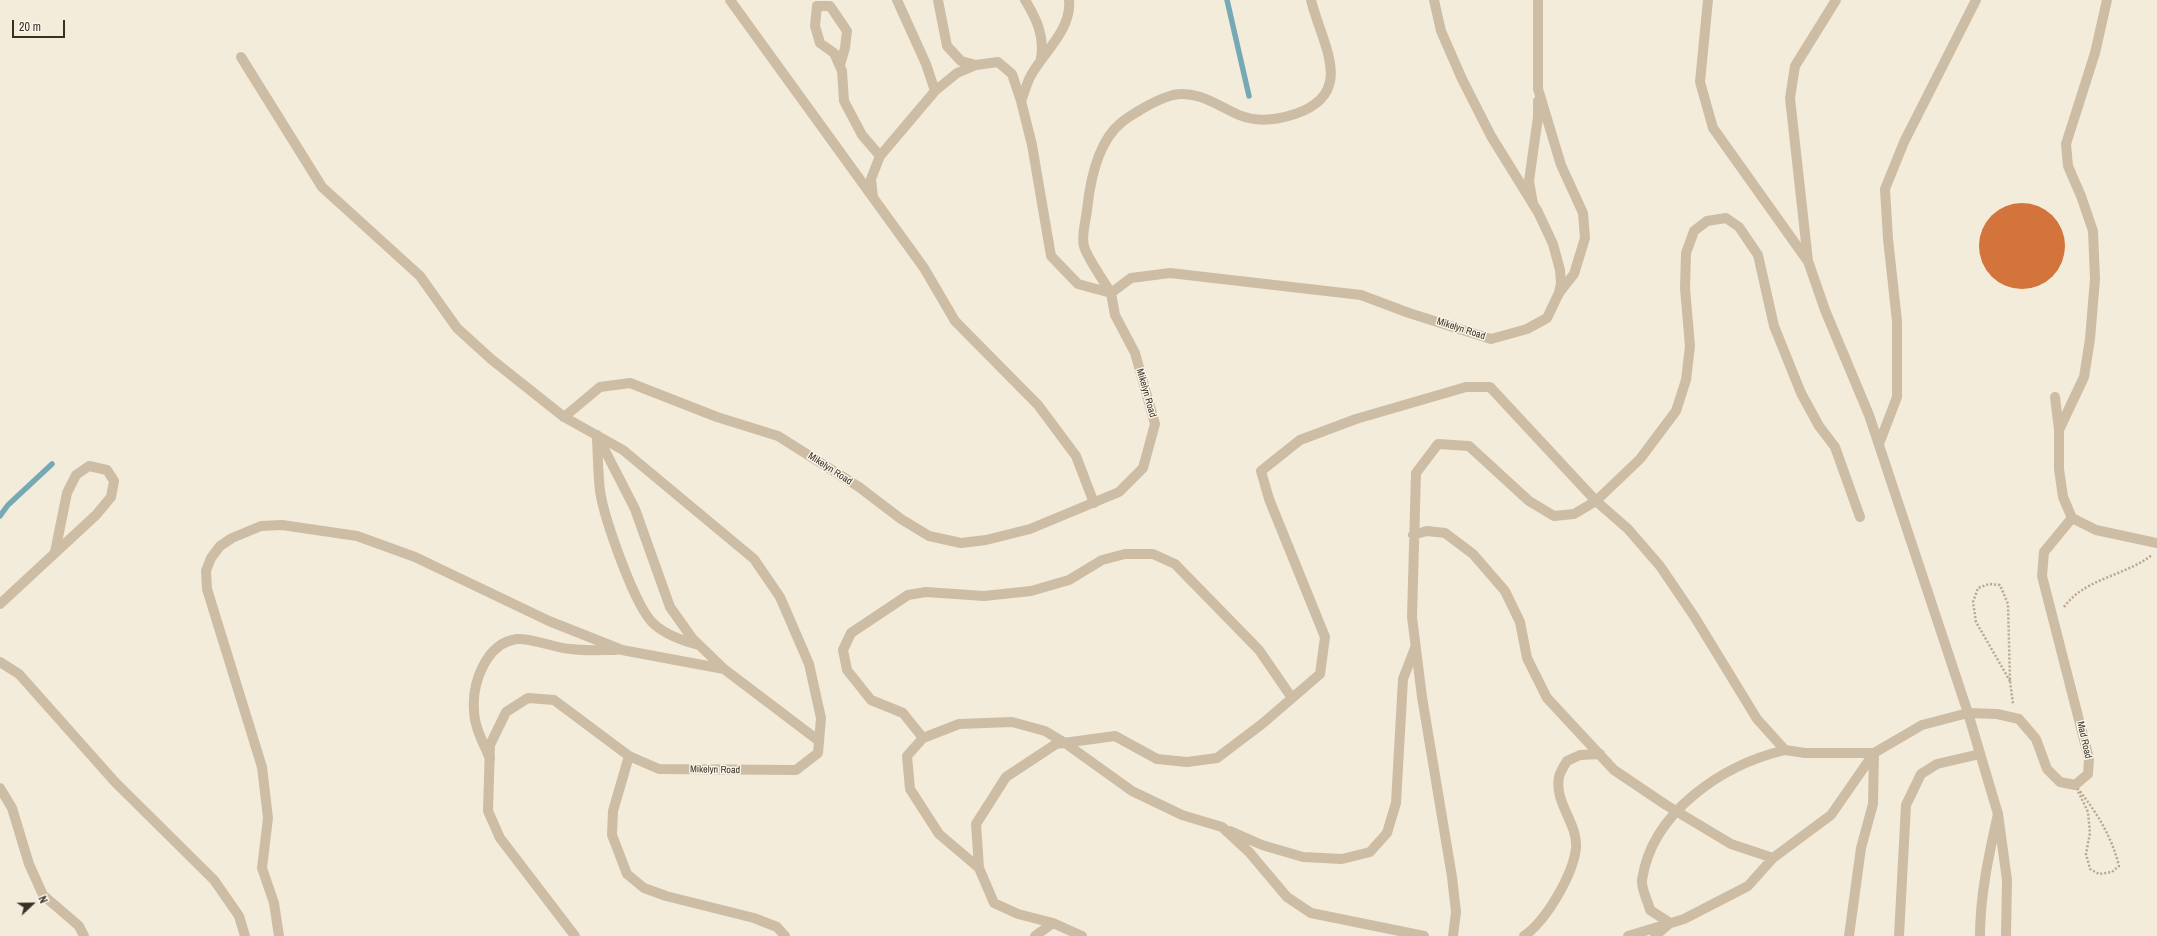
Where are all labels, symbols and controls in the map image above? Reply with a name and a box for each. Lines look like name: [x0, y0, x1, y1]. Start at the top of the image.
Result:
scale bar: [14, 12, 67, 38]
text: 20 m: [19, 19, 41, 35]
street label: Mikelyn Road: [1435, 316, 1487, 342]
street label: Mikelyn Road: [1133, 367, 1159, 419]
street label: Mikelyn Road: [806, 450, 854, 488]
street label: Mad Road: [2074, 720, 2094, 760]
street label: Mikelyn Road: [690, 764, 740, 776]
north arrow: [12, 884, 52, 924]
text: N: [35, 894, 51, 905]

